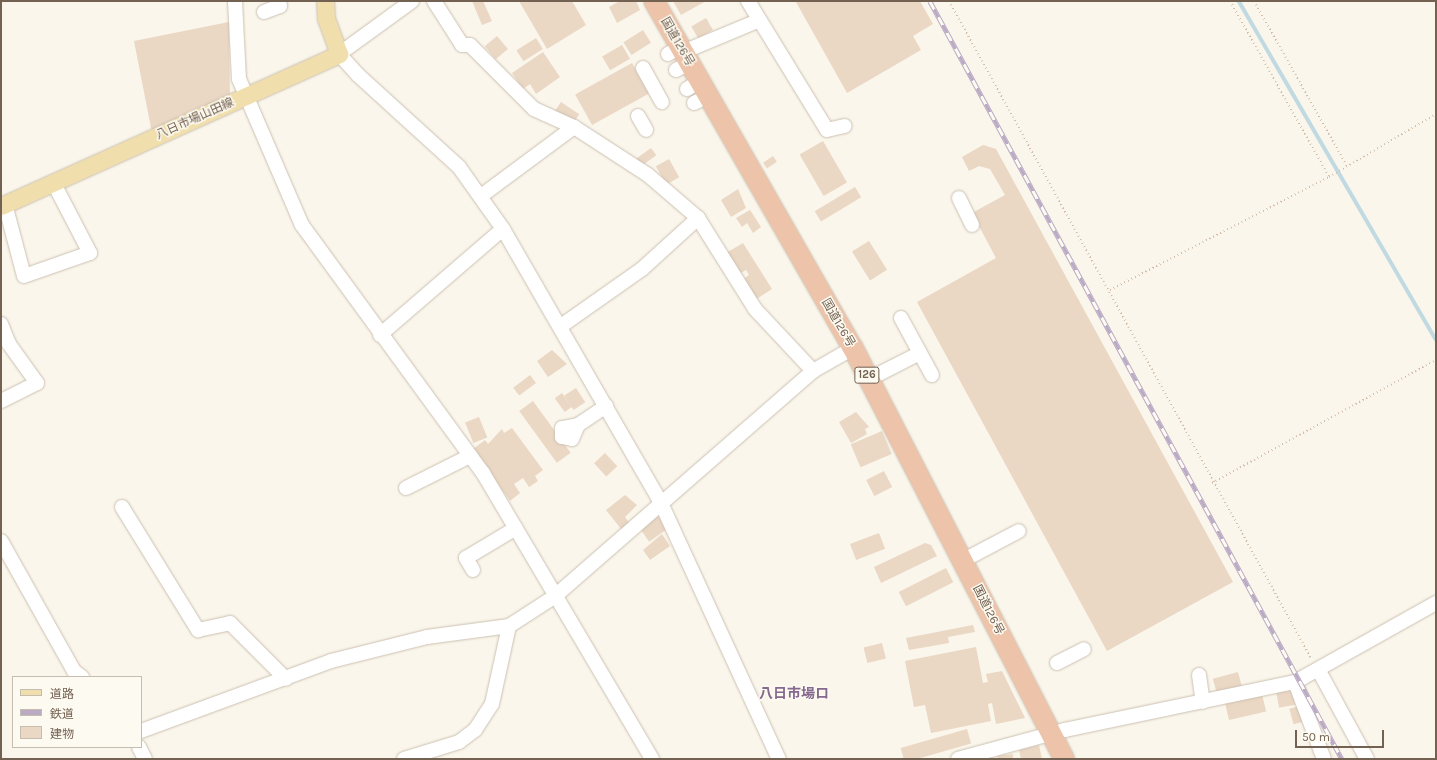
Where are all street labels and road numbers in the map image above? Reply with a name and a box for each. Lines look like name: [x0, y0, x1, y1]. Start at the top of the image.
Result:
street label: 国道126号: [657, 15, 697, 69]
street label: 八日市場山田線: [154, 95, 236, 143]
street label: 国道126号: [818, 296, 858, 350]
road number: 126: [854, 366, 880, 384]
street label: 国道126号: [969, 583, 1007, 637]

